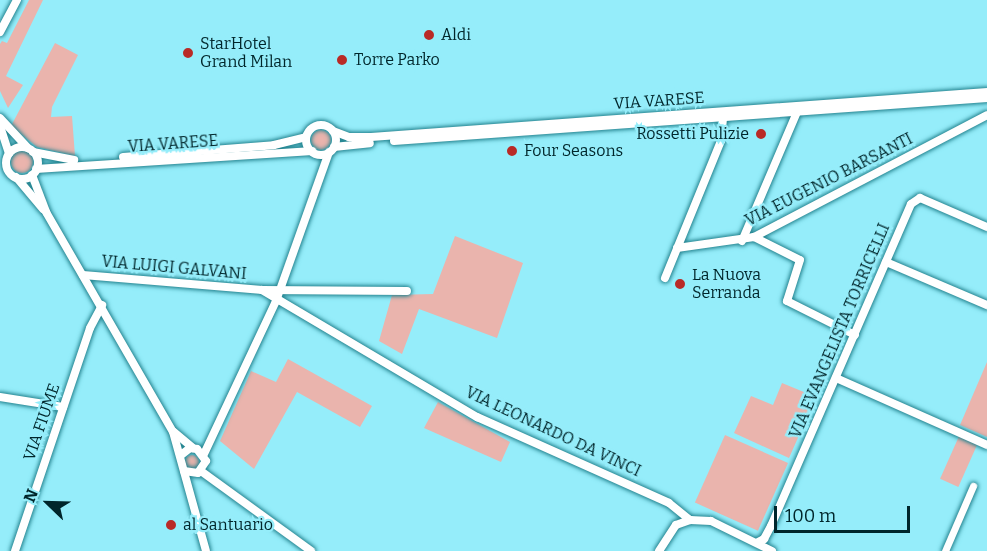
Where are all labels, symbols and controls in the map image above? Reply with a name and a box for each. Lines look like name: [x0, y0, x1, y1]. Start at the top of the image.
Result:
place label: Aldi: [441, 25, 471, 45]
marker: Aldi: [422, 28, 436, 42]
place label: StarHotel Grand Milan: [200, 34, 292, 72]
marker: StarHotel Grand Milan: [181, 46, 195, 60]
place label: Torre Parko: [354, 50, 440, 70]
marker: Torre Parko: [335, 53, 349, 67]
street label: VIA VARESE: [613, 88, 705, 114]
place label: Rossetti Pulizie: [636, 124, 749, 144]
marker: Rossetti Pulizie: [754, 127, 768, 141]
street label: VIA EUGENIO BARSANTI: [742, 129, 916, 231]
street label: VIA VARESE: [127, 131, 219, 157]
place label: Four Seasons: [524, 141, 623, 161]
marker: Four Seasons: [505, 144, 519, 158]
street label: VIA EVANGELISTA TORRICELLI: [786, 221, 894, 441]
street label: VIA LUIGI GALVANI: [101, 252, 247, 284]
place label: La Nuova Serranda: [692, 265, 761, 303]
marker: La Nuova Serranda: [673, 277, 687, 291]
street label: VIA FIUME: [20, 381, 64, 463]
street label: VIA LEONARDO DA VINCI: [462, 383, 644, 481]
north arrow: [18, 473, 78, 533]
text: N: [20, 486, 42, 505]
scale bar: [777, 494, 914, 532]
text: 100 m: [785, 505, 836, 527]
place label: al Santuario: [183, 515, 273, 535]
marker: al Santuario: [164, 518, 178, 532]

